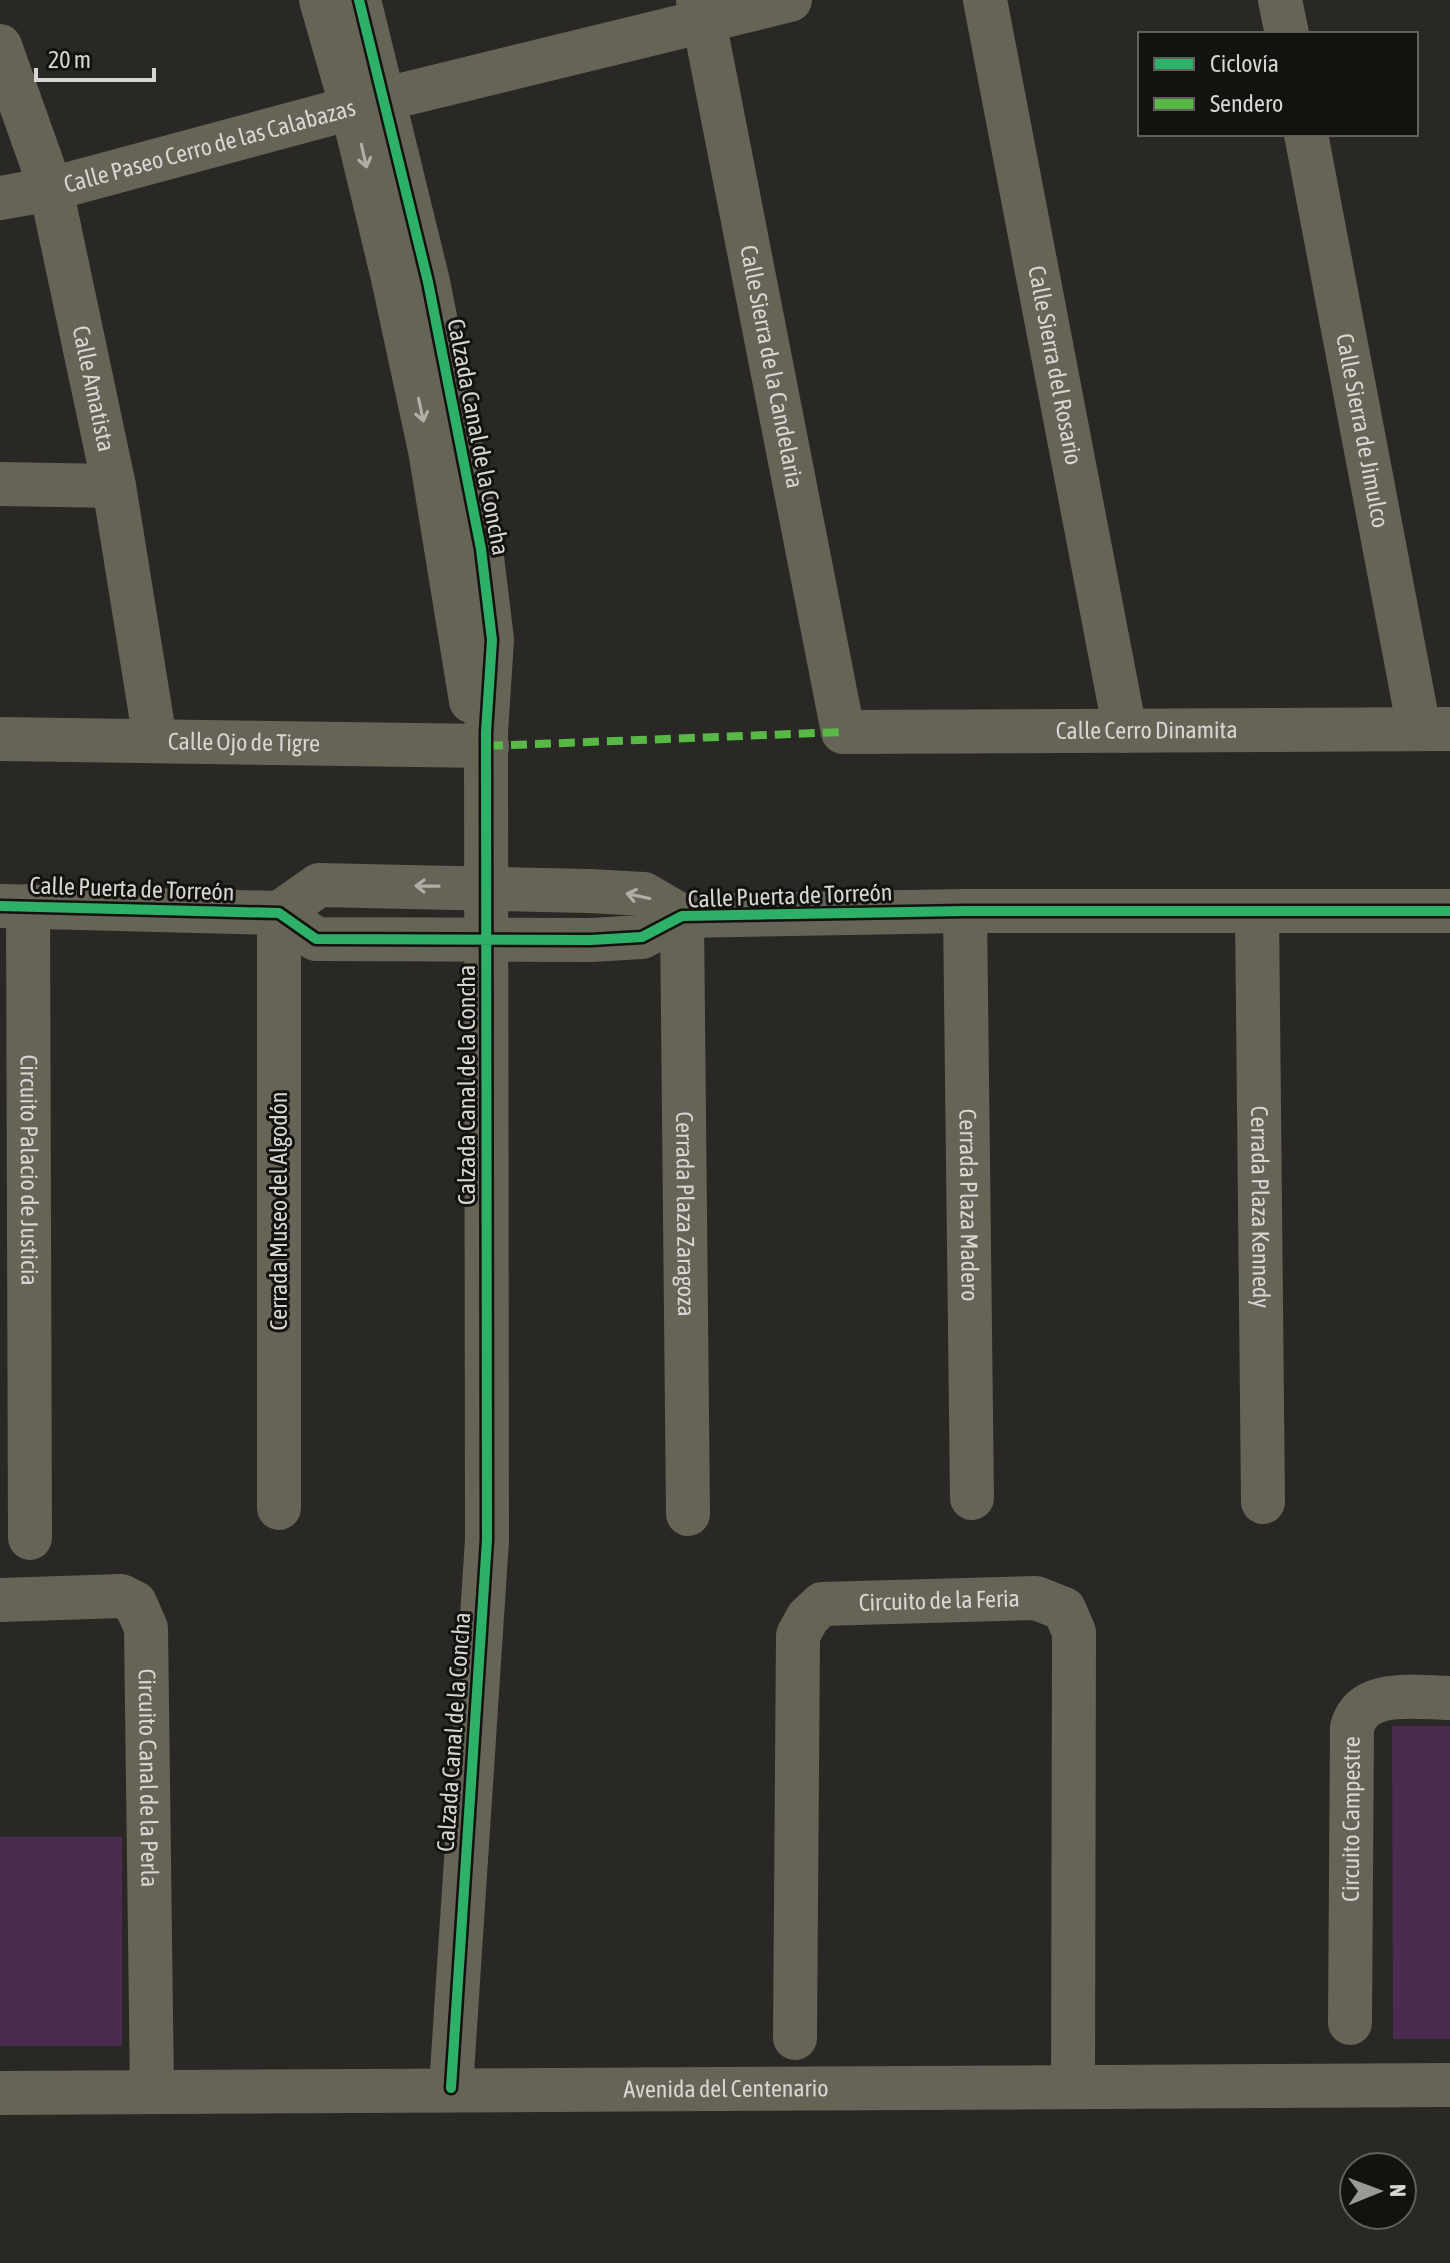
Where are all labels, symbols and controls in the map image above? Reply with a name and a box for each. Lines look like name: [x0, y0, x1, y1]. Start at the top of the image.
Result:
scale bar: [36, 32, 154, 82]
legend: [1138, 32, 1418, 136]
text: 20 m: [48, 46, 91, 73]
text: Ciclovía: [1210, 50, 1279, 77]
text: Sendero: [1210, 90, 1283, 117]
street label: Calle Paseo Cerro de las Calabazas: [61, 94, 358, 198]
one-way arrow: [357, 143, 372, 169]
street label: Calle Sierra de la Candelaria: [735, 243, 809, 490]
street label: Calle Sierra del Rosario: [1023, 263, 1088, 467]
street label: Calzada Canal de la Concha: [442, 316, 515, 557]
street label: Calle Amatista: [67, 323, 120, 454]
street label: Calle Sierra de Jimulco: [1331, 331, 1395, 530]
one-way arrow: [414, 397, 429, 422]
street label: Calle Cerro Dinamita: [1056, 716, 1238, 744]
street label: Calle Ojo de Tigre: [168, 727, 320, 757]
street label: Calle Puerta de Torreón: [29, 871, 235, 906]
street label: Calle Puerta de Torreón: [687, 878, 893, 913]
one-way arrow: [414, 879, 441, 894]
one-way arrow: [626, 888, 651, 903]
street label: Calzada Canal de la Concha: [453, 965, 480, 1205]
street label: Circuito Palacio de Justicia: [15, 1054, 43, 1286]
street label: Cerrada Museo del Algodón: [265, 1092, 292, 1330]
street label: Cerrada Plaza Kennedy: [1246, 1106, 1275, 1308]
street label: Cerrada Plaza Madero: [954, 1108, 984, 1302]
street label: Cerrada Plaza Zaragoza: [671, 1111, 700, 1317]
street label: Circuito de la Feria: [858, 1584, 1020, 1616]
street label: Calzada Canal de la Concha: [432, 1611, 475, 1853]
street label: Circuito Canal de la Perla: [134, 1668, 163, 1887]
street label: Circuito Campestre: [1337, 1736, 1365, 1902]
street label: Avenida del Centenario: [623, 2074, 829, 2103]
north arrow: [1338, 2151, 1418, 2231]
text: N: [1385, 2184, 1411, 2197]

